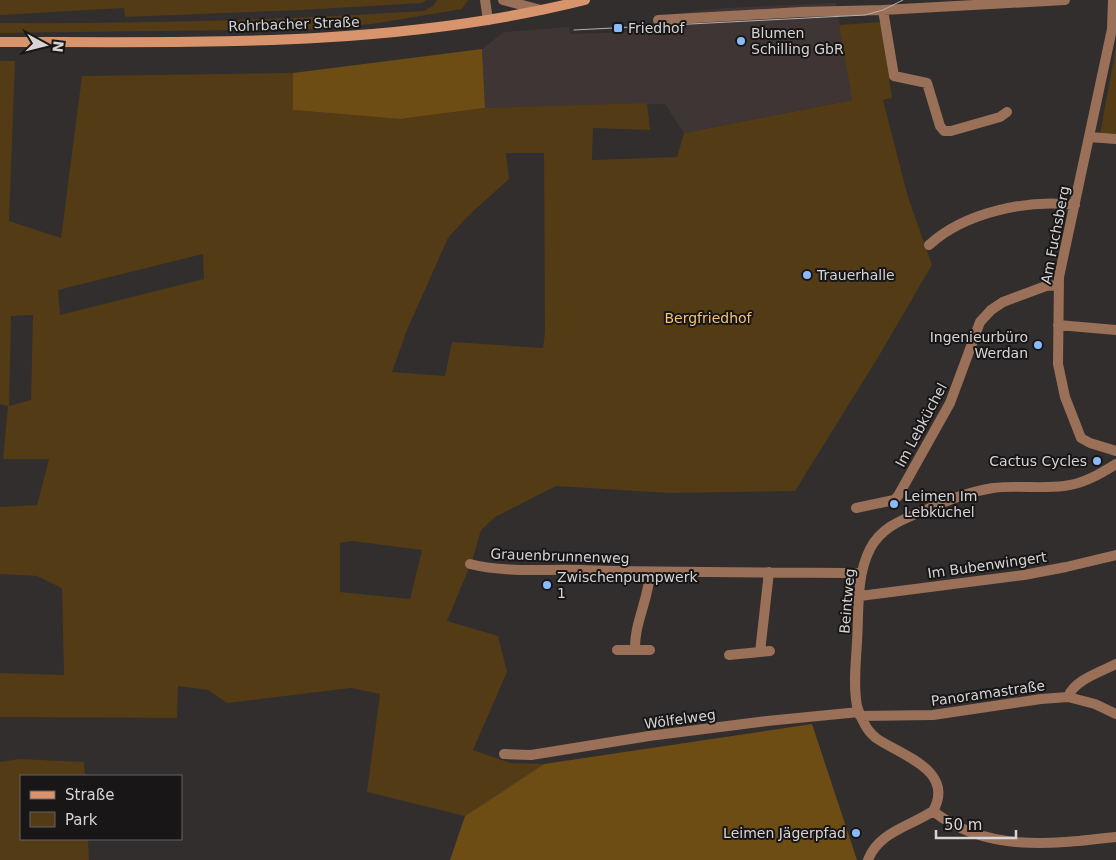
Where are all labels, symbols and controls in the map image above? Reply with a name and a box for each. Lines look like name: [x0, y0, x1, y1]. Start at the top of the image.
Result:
street label: Rohrbacher Straße: [228, 14, 360, 34]
north arrow: [20, 20, 70, 70]
place label: Friedhof: [628, 20, 686, 36]
marker: Friedhof: [612, 22, 624, 34]
place label: Blumen Schilling GbR: [751, 25, 844, 57]
marker: Blumen Schilling GbR: [735, 35, 747, 47]
text: N: [49, 40, 67, 53]
street label: Am Fuchsberg: [1038, 185, 1072, 285]
place label: Trauerhalle: [816, 267, 895, 283]
marker: Trauerhalle: [801, 269, 813, 281]
park label: Bergfriedhof: [664, 310, 753, 326]
place label: Ingenieurbüro Werdan: [930, 329, 1028, 361]
marker: Ingenieurbüro Werdan: [1032, 339, 1044, 351]
street label: Im Lebküchel: [892, 380, 950, 470]
place label: Cactus Cycles: [989, 453, 1087, 469]
marker: Cactus Cycles: [1091, 455, 1103, 467]
place label: Leimen Im Lebküchel: [904, 488, 977, 520]
marker: Leimen Im Lebküchel: [888, 498, 900, 510]
street label: Grauenbrunnenweg: [490, 546, 630, 566]
street label: Im Bubenwingert: [926, 549, 1048, 581]
street label: Beintweg: [836, 568, 858, 634]
place label: Zwischenpumpwerk 1: [557, 569, 698, 601]
marker: Zwischenpumpwerk 1: [541, 579, 553, 591]
street label: Panoramastraße: [930, 677, 1046, 709]
street label: Wölfelweg: [643, 706, 717, 732]
legend: [20, 775, 182, 840]
text: Straße: [65, 786, 114, 804]
scale bar: [936, 808, 1016, 840]
text: Park: [65, 811, 98, 829]
text: 50 m: [944, 816, 982, 834]
place label: Leimen Jägerpfad: [723, 825, 846, 841]
marker: Leimen Jägerpfad: [850, 827, 862, 839]

